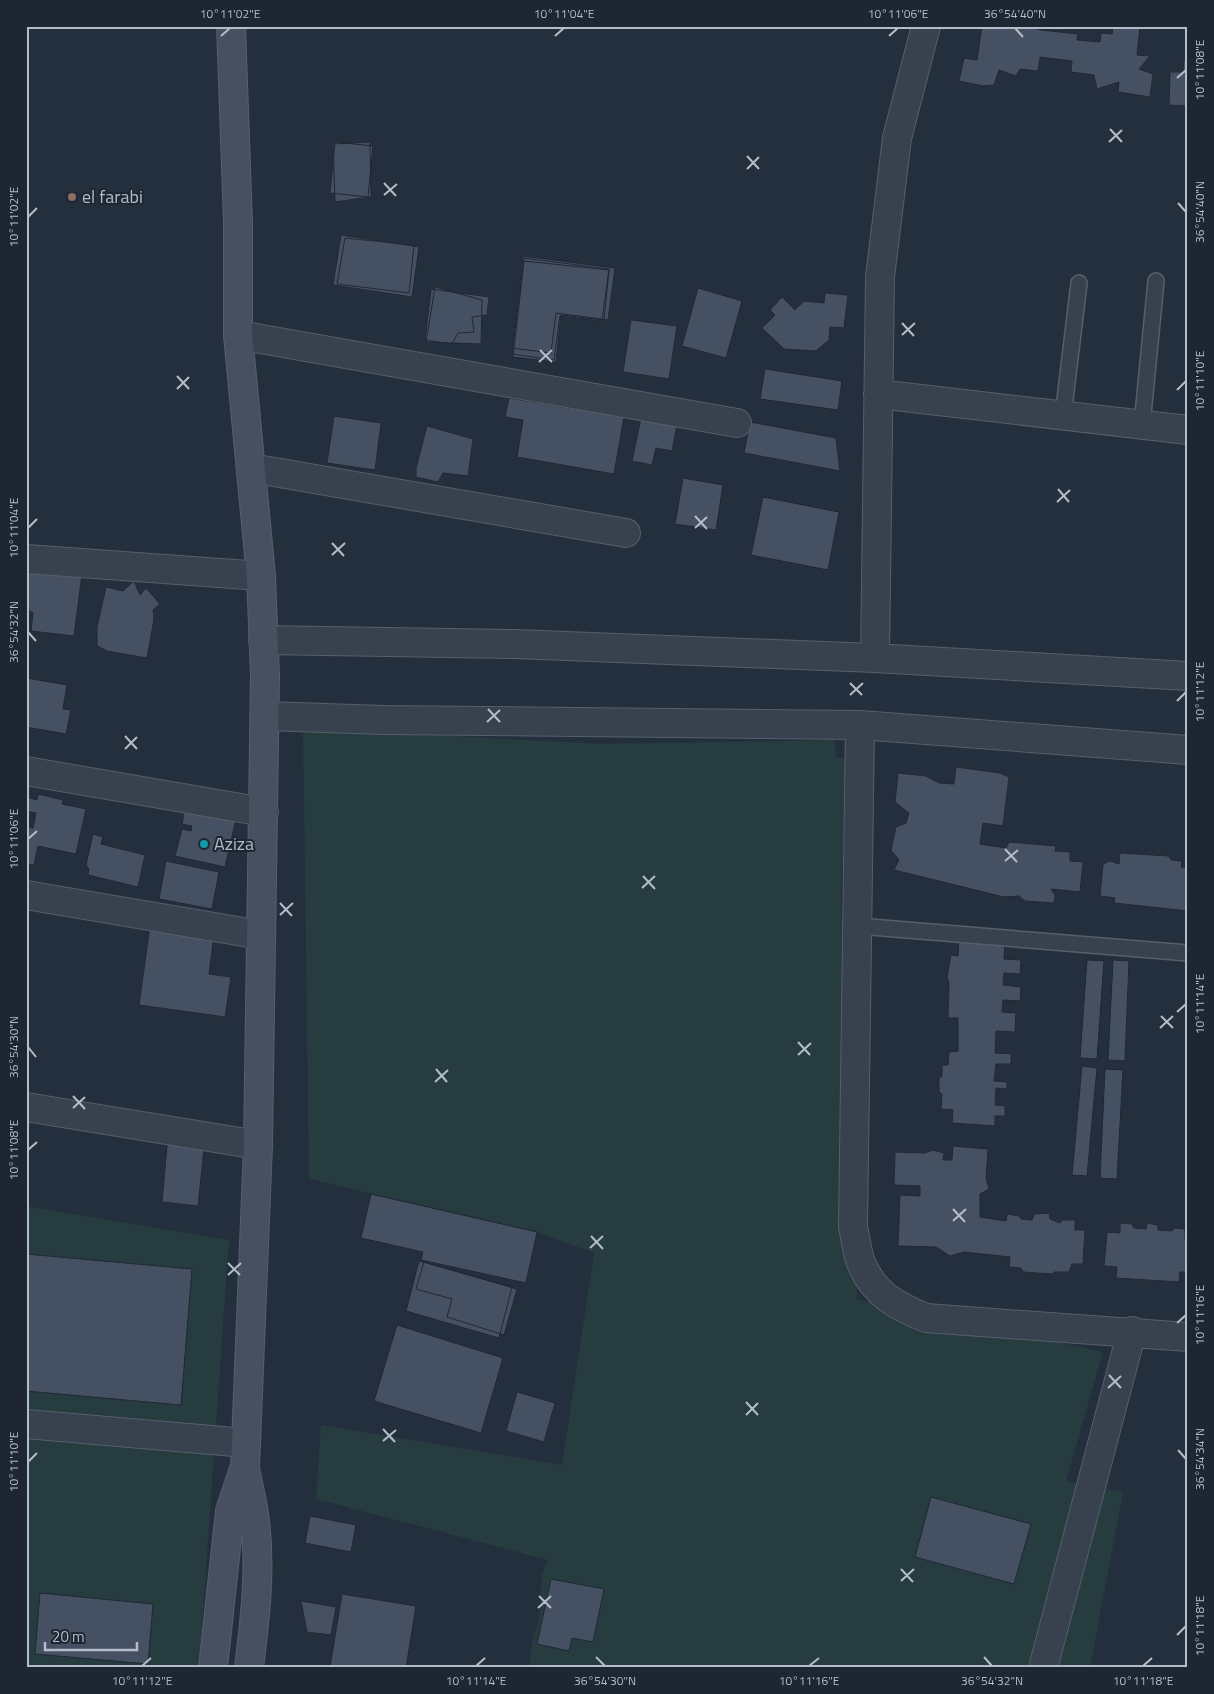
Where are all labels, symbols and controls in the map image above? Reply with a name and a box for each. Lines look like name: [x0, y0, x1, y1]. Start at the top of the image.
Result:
text: 10°11'02"E: [200, 4, 261, 23]
text: 10°11'04"E: [534, 4, 595, 23]
text: 10°11'06"E: [868, 4, 929, 23]
text: 36°54'40"N: [984, 4, 1046, 23]
text: 10°11'08"E: [1190, 39, 1209, 100]
text: 36°54'40"N: [1190, 181, 1209, 243]
place label: el farabi: [82, 183, 143, 210]
text: 10°11'02"E: [4, 186, 23, 247]
marker: el farabi: [66, 191, 78, 203]
text: 10°11'10"E: [1190, 350, 1209, 411]
text: 10°11'04"E: [4, 497, 23, 558]
text: 36°54'32"N: [4, 601, 23, 663]
text: 10°11'12"E: [1190, 661, 1209, 722]
text: 10°11'06"E: [4, 808, 23, 869]
place label: Aziza: [214, 830, 254, 857]
marker: Aziza: [198, 838, 210, 850]
text: 10°11'14"E: [1190, 973, 1209, 1034]
text: 36°54'30"N: [4, 1016, 23, 1078]
text: 10°11'08"E: [4, 1119, 23, 1180]
text: 10°11'16"E: [1190, 1284, 1209, 1345]
text: 36°54'34"N: [1190, 1428, 1209, 1490]
text: 10°11'10"E: [4, 1431, 23, 1492]
text: 10°11'18"E: [1190, 1595, 1209, 1656]
scale bar: [45, 1619, 138, 1651]
text: 20 m: [52, 1625, 85, 1648]
text: 10°11'12"E: [112, 1671, 173, 1690]
text: 10°11'14"E: [446, 1671, 507, 1690]
text: 36°54'30"N: [574, 1671, 636, 1690]
text: 10°11'16"E: [779, 1671, 840, 1690]
text: 36°54'32"N: [961, 1671, 1023, 1690]
text: 10°11'18"E: [1113, 1671, 1174, 1690]

